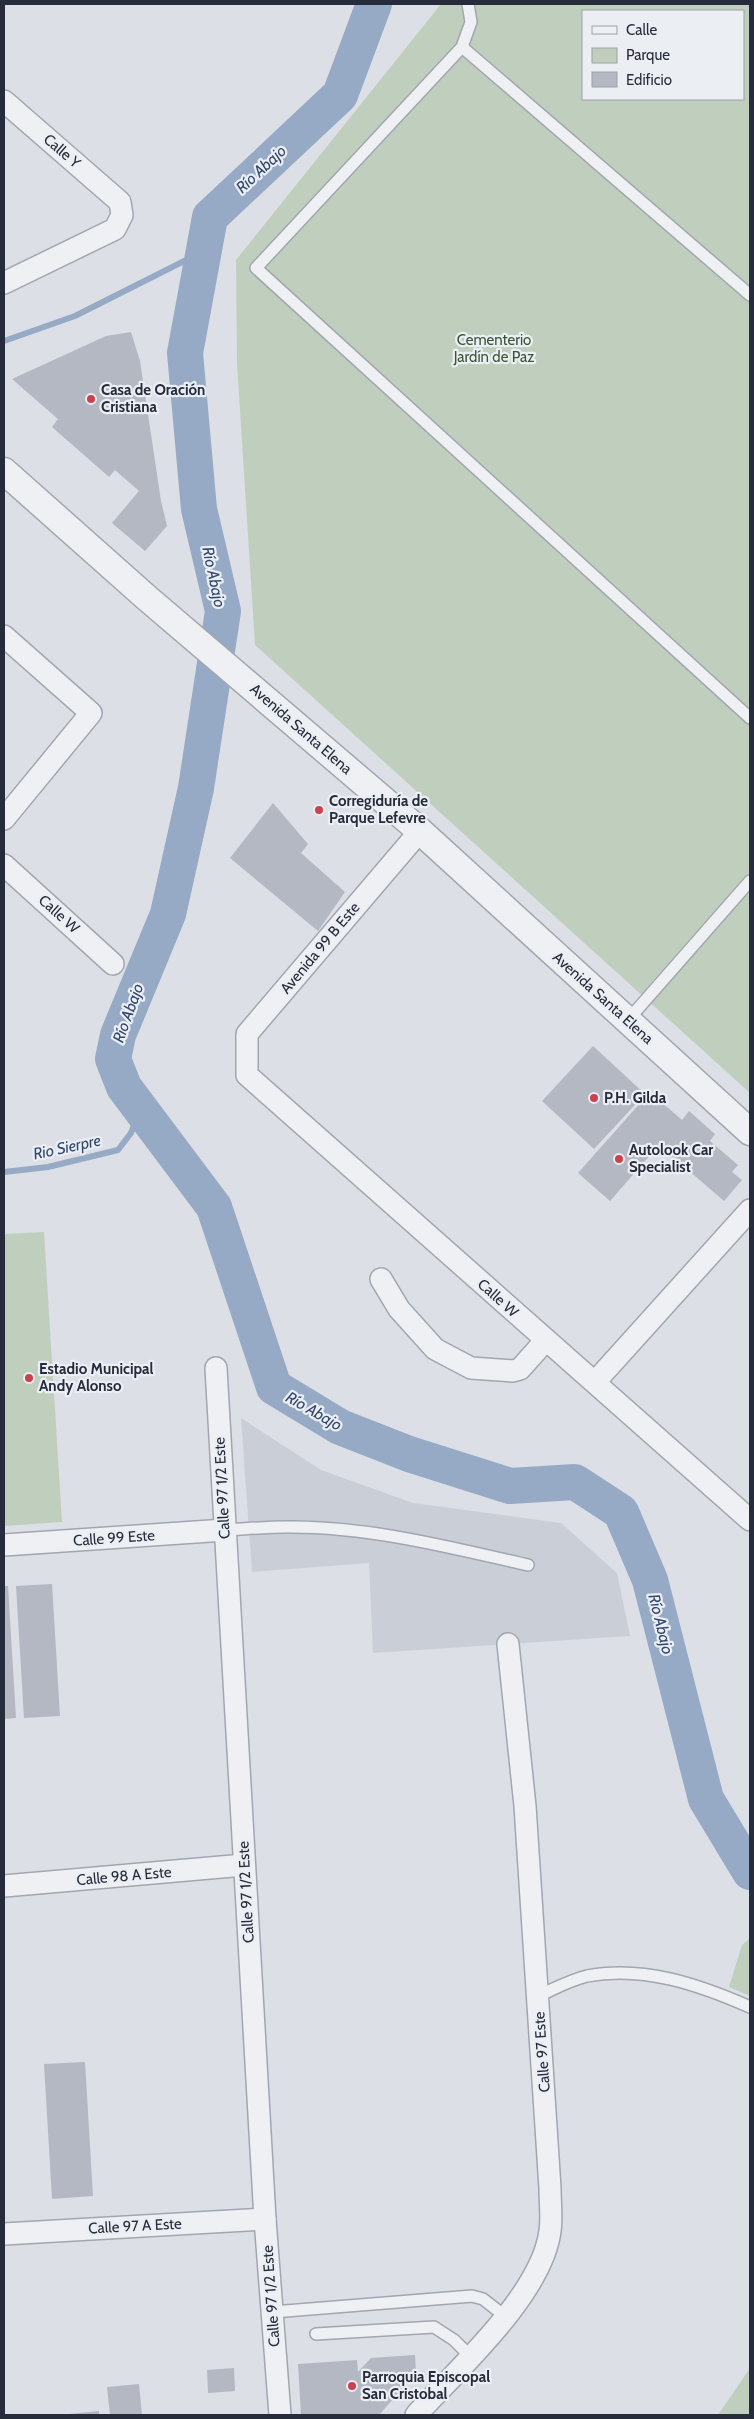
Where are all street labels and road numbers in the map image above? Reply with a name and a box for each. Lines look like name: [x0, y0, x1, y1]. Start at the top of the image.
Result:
street label: Calle Y: [40, 130, 85, 172]
street label: Avenida Santa Elena: [246, 680, 356, 779]
street label: Calle W: [35, 891, 84, 938]
street label: Avenida 99 B Este: [276, 898, 364, 997]
street label: Avenida Santa Elena: [549, 948, 658, 1048]
street label: Calle W: [474, 1275, 523, 1322]
street label: Calle 97 1/2 Este: [210, 1436, 234, 1539]
street label: Calle 99 Este: [72, 1526, 156, 1550]
street label: Calle 97 1/2 Este: [234, 1840, 258, 1943]
street label: Calle 98 A Este: [76, 1863, 173, 1889]
street label: Calle 97 Este: [530, 2011, 554, 2093]
street label: Calle 97 A Este: [88, 2215, 183, 2237]
street label: Calle 97 1/2 Este: [258, 2244, 284, 2348]

